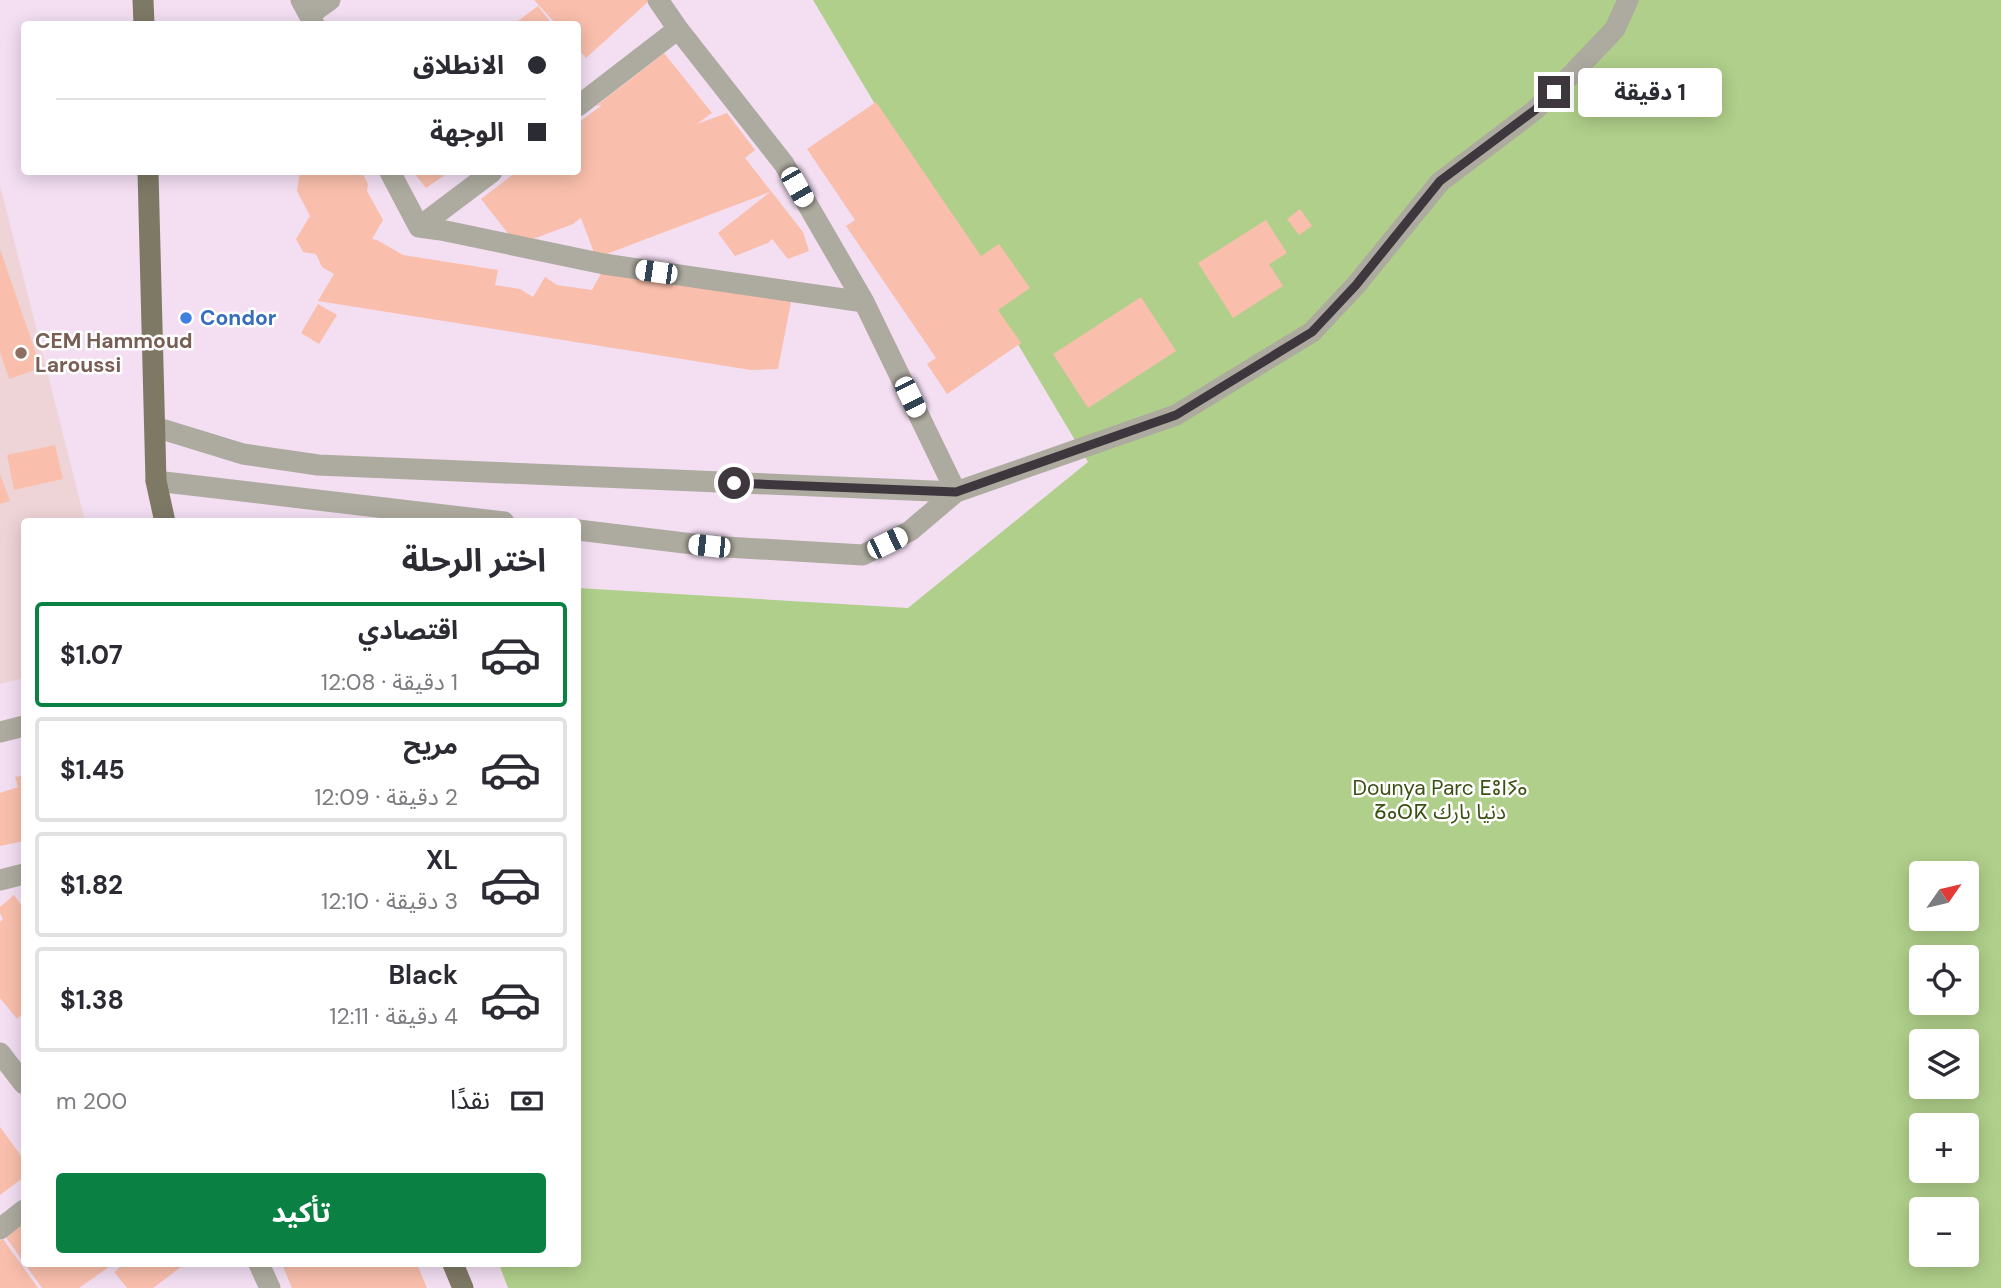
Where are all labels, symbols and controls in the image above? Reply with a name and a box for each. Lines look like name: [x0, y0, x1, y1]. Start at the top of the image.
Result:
text: الانطلاق: [413, 48, 504, 82]
callout: 1 دقيقة: [1578, 68, 1722, 116]
route end: [1538, 76, 1570, 108]
text: 1 دقيقة: [1614, 77, 1686, 107]
text: الوجهة: [430, 115, 504, 149]
car: [778, 164, 817, 210]
car: [634, 259, 679, 285]
place label: Condor: [200, 304, 277, 332]
marker: Condor: [178, 310, 194, 326]
place label: CEM Hammoud Laroussi: [35, 327, 193, 379]
marker: CEM Hammoud Laroussi: [13, 345, 29, 361]
car: [892, 374, 929, 420]
route start: [718, 467, 750, 499]
car: [864, 524, 911, 562]
car: [688, 533, 731, 559]
text: اختر الرحلة: [402, 539, 546, 581]
text: اقتصادي: [358, 613, 458, 647]
icon: car: [479, 623, 542, 686]
text: $1.07: [60, 638, 123, 672]
text: 1 دقيقة · 12:08: [321, 667, 458, 697]
text: مريح: [403, 728, 458, 762]
icon: car: [479, 738, 542, 801]
text: $1.45: [60, 753, 125, 787]
park label: Dounya Parc ⴹⵓⵏⵢⴰ ⵒⴰⵔⴽ دنيا بارك: [1353, 774, 1527, 826]
text: 2 دقيقة · 12:09: [314, 782, 458, 812]
text: XL: [426, 843, 458, 877]
icon: car: [479, 853, 542, 916]
north arrow: [1909, 861, 1979, 931]
map controls: [1909, 861, 1979, 1267]
text: $1.82: [60, 868, 123, 902]
text: 3 دقيقة · 12:10: [321, 886, 458, 916]
button: locate: [1909, 945, 1979, 1015]
text: Black: [388, 958, 458, 992]
icon: car: [479, 968, 542, 1031]
text: $1.38: [60, 983, 124, 1017]
text: 4 دقيقة · 12:11: [329, 1001, 458, 1031]
button: layers: [1909, 1029, 1979, 1099]
icon: cash: [508, 1082, 546, 1120]
text: نقدًا: [450, 1083, 490, 1117]
text: 200 m: [56, 1086, 127, 1116]
button: +: [1909, 1113, 1979, 1183]
button: تأكيد: [56, 1173, 546, 1253]
button: −: [1909, 1197, 1979, 1267]

